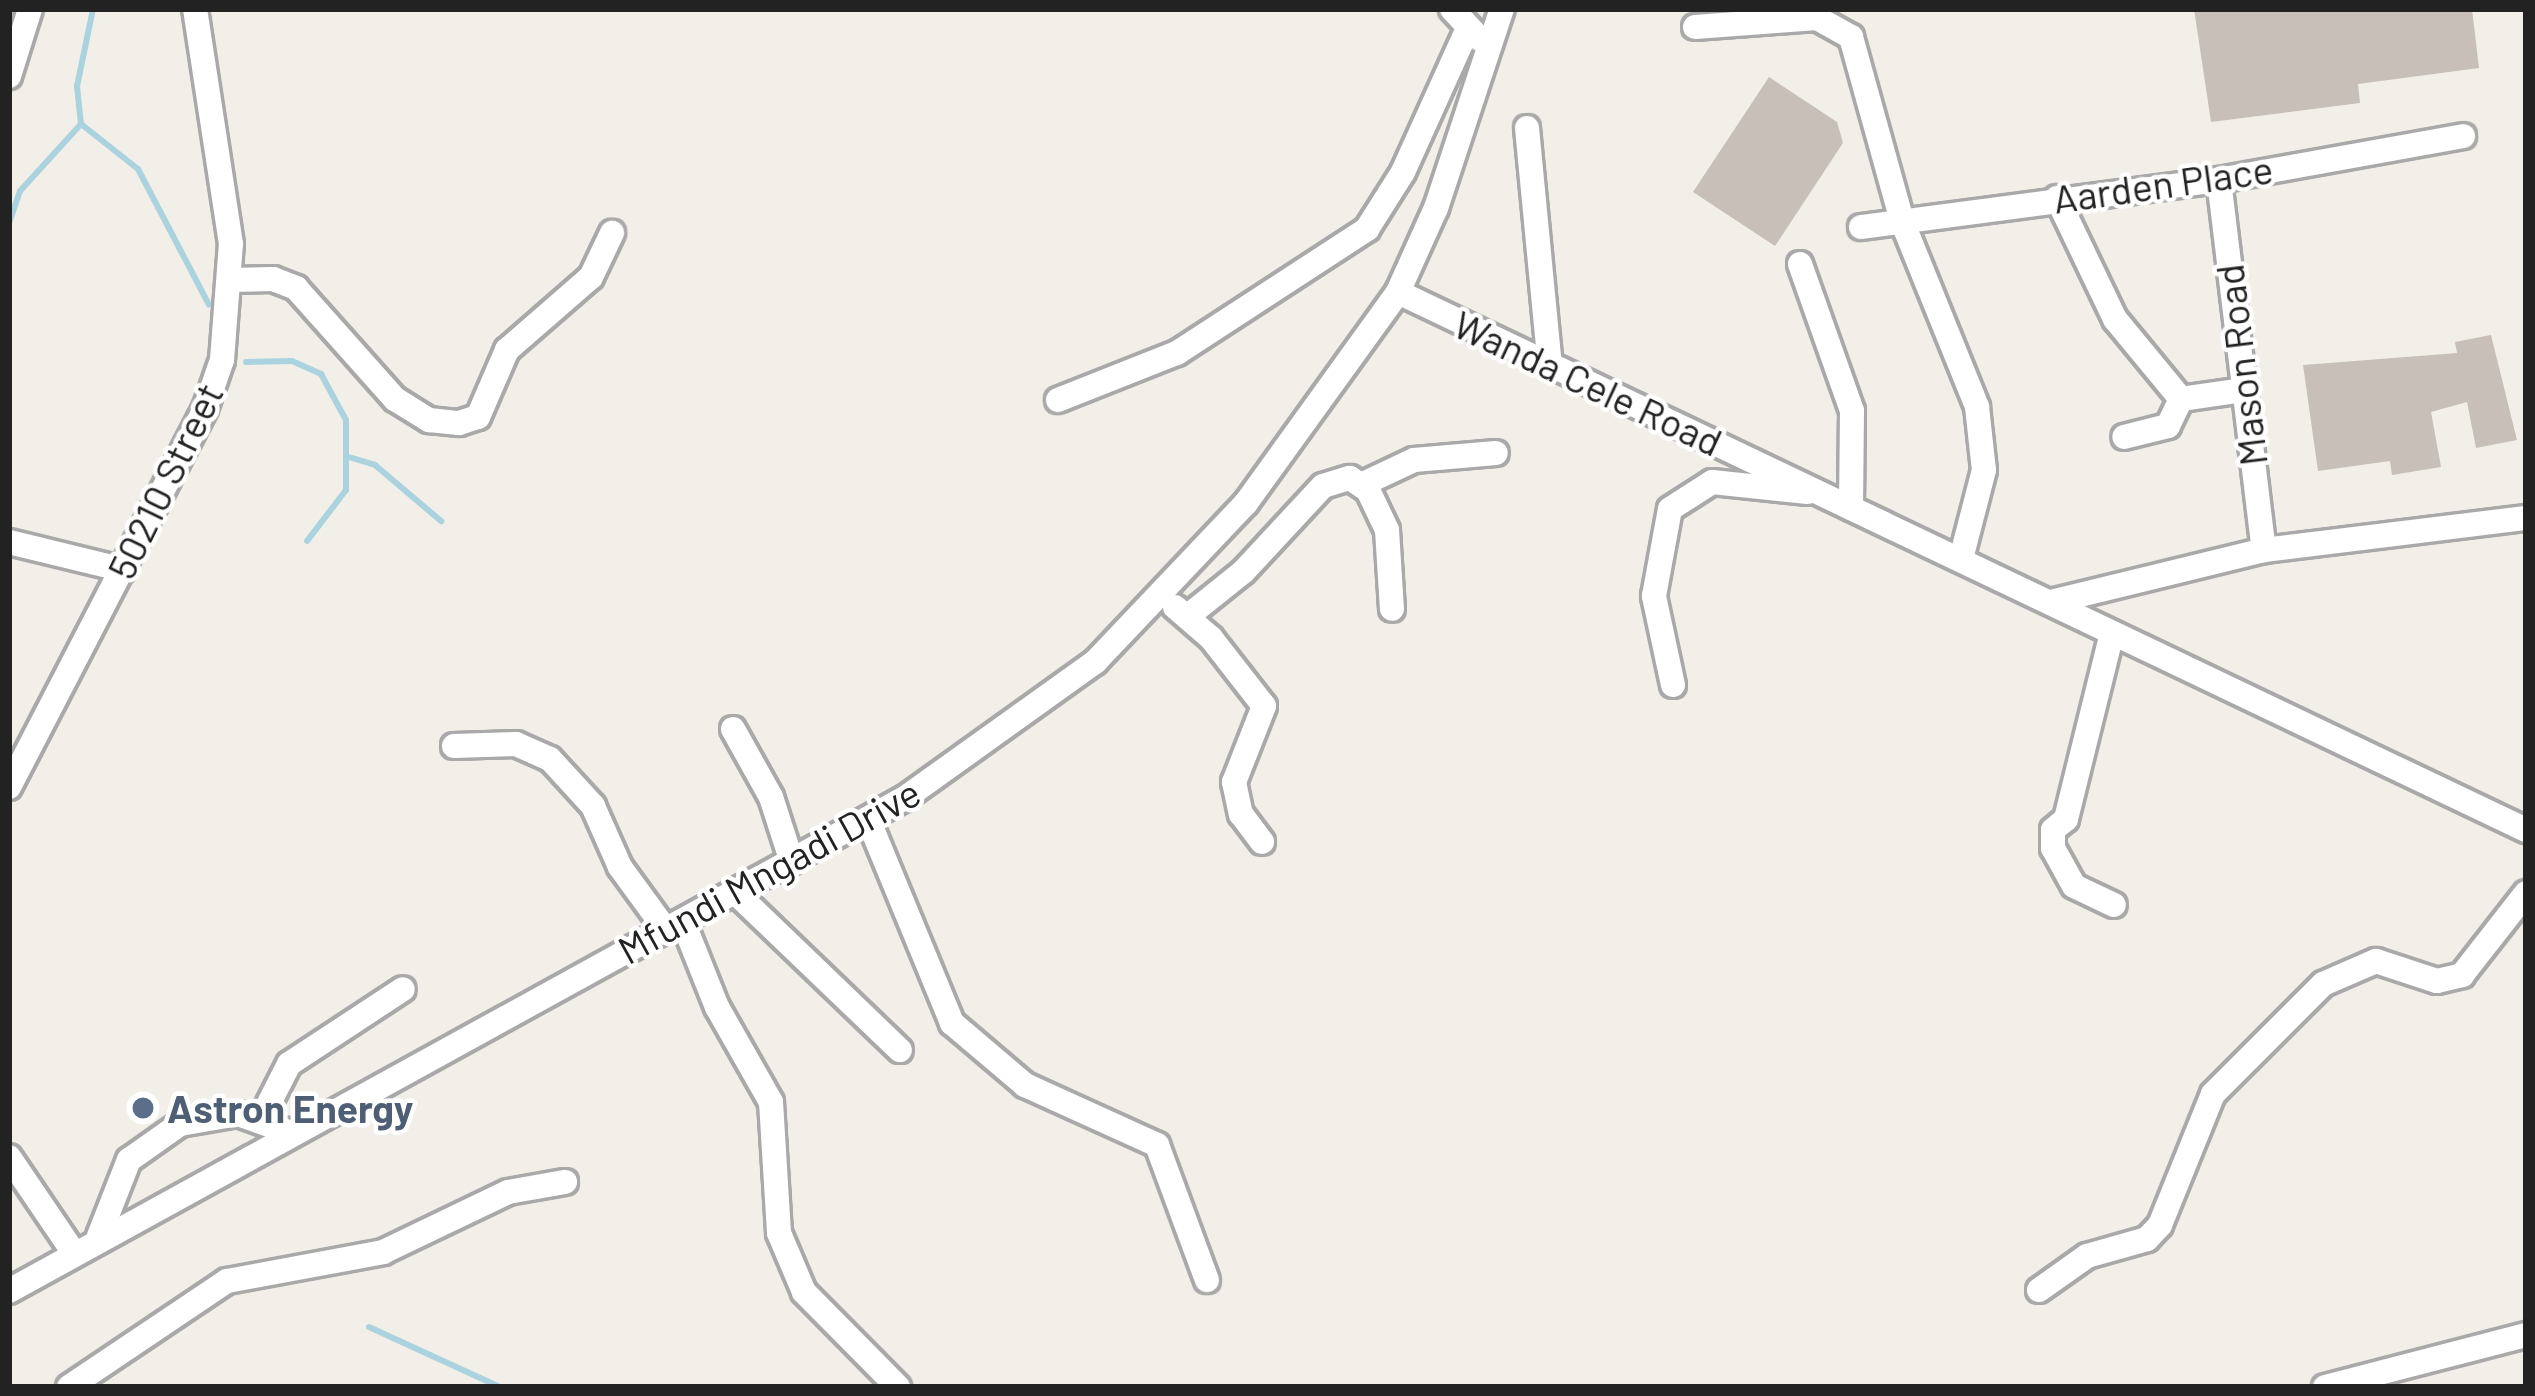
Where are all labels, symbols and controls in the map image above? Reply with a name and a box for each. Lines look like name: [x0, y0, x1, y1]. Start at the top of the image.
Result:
street label: Aarden Place: [2050, 145, 2276, 223]
street label: Mason Road: [2205, 261, 2277, 469]
street label: Wanda Cele Road: [1447, 300, 1729, 466]
street label: 50210 Street: [97, 375, 233, 587]
street label: Mfundi Mngadi Drive: [610, 769, 928, 973]
place label: Astron Energy: [167, 1085, 413, 1131]
marker: Astron Energy: [130, 1095, 156, 1121]

